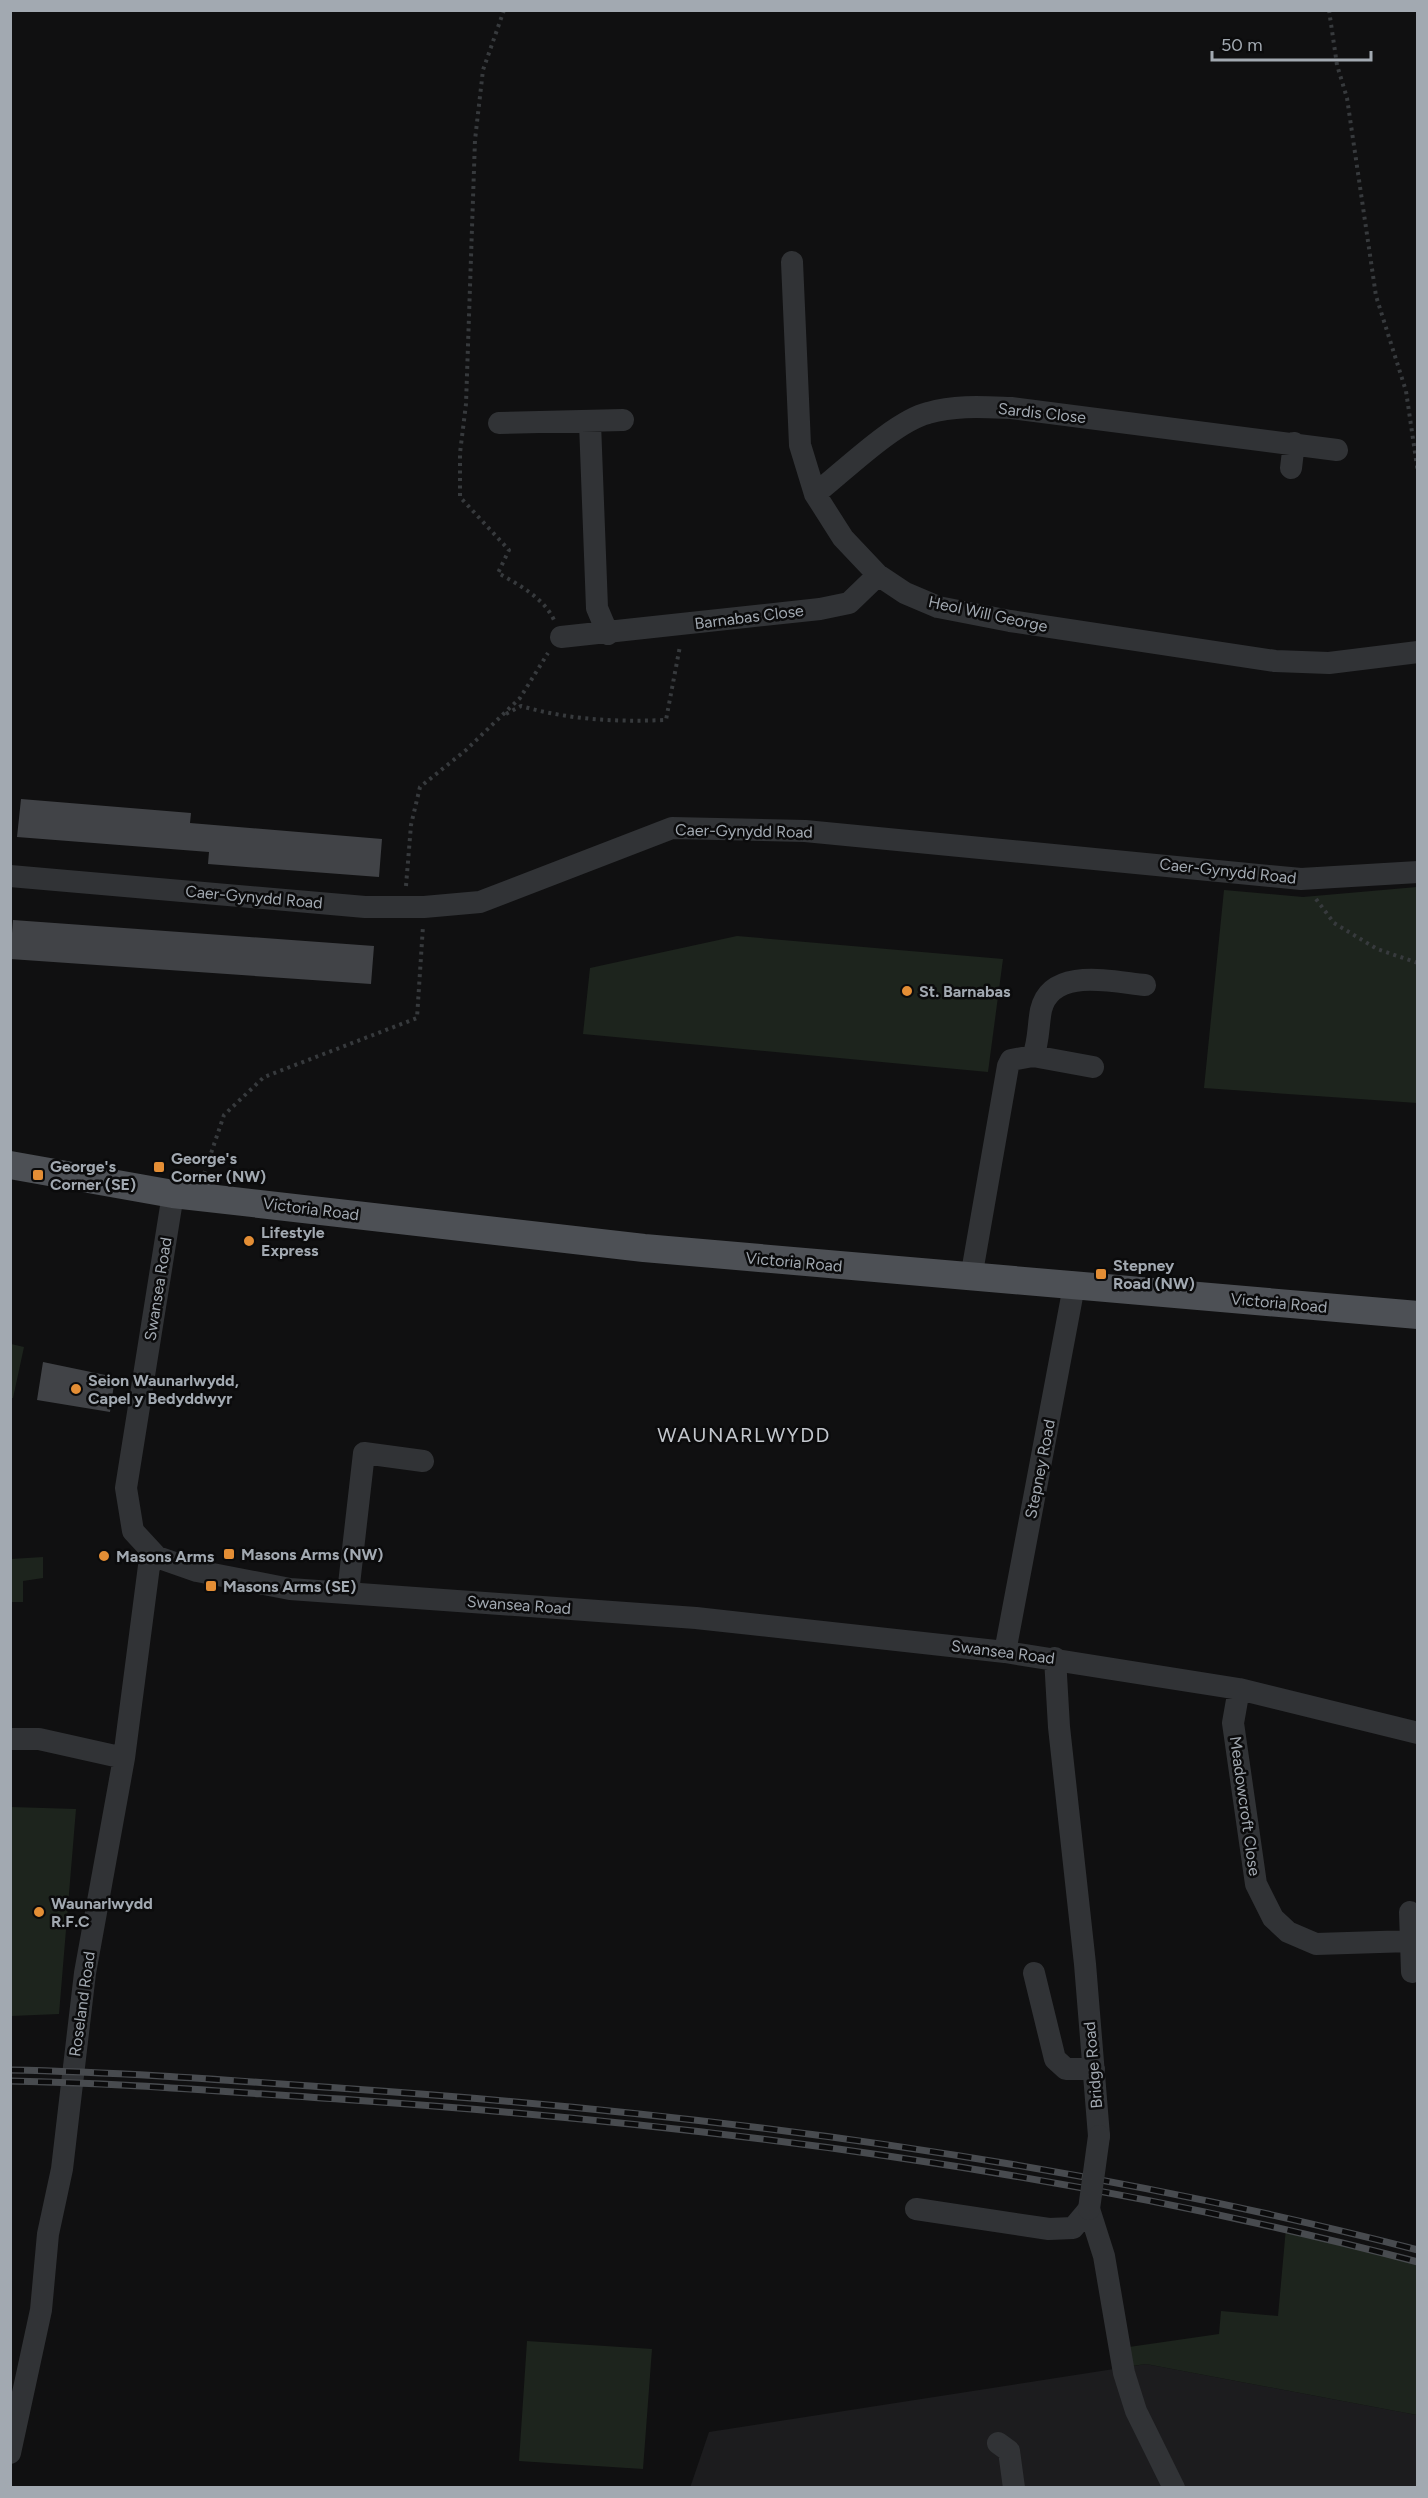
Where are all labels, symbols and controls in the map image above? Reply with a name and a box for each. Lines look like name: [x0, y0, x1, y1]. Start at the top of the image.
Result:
scale bar: [1212, 24, 1371, 62]
text: 50 m: [1221, 34, 1263, 56]
street label: Sardis Close: [997, 399, 1087, 427]
street label: Heol Will George: [927, 592, 1050, 636]
street label: Barnabas Close: [693, 601, 805, 633]
street label: Caer-Gynydd Road: [675, 820, 813, 842]
street label: Caer-Gynydd Road: [1159, 854, 1297, 888]
street label: Caer-Gynydd Road: [185, 882, 323, 912]
place label: St. Barnabas: [919, 982, 1011, 1001]
marker: St. Barnabas: [900, 984, 914, 998]
place label: George's Corner (NW): [171, 1149, 266, 1186]
place label: George's Corner (SE): [50, 1157, 136, 1194]
marker: George's Corner (NW): [152, 1160, 166, 1174]
marker: George's Corner (SE): [31, 1168, 45, 1182]
street label: Victoria Road: [262, 1194, 360, 1224]
place label: Lifestyle Express: [261, 1223, 325, 1260]
marker: Lifestyle Express: [242, 1234, 256, 1248]
street label: Swansea Road: [140, 1236, 176, 1342]
street label: Victoria Road: [745, 1248, 843, 1276]
place label: Stepney Road (NW): [1113, 1256, 1195, 1293]
marker: Stepney Road (NW): [1094, 1267, 1108, 1281]
street label: Victoria Road: [1230, 1289, 1328, 1317]
place label: Seion Waunarlwydd, Capel y Bedyddwyr: [88, 1371, 239, 1408]
marker: Seion Waunarlwydd, Capel y Bedyddwyr: [69, 1382, 83, 1396]
street label: Stepney Road: [1021, 1418, 1059, 1520]
district label: WAUNARLWYDD: [657, 1423, 831, 1447]
place label: Masons Arms (NW): [241, 1545, 383, 1564]
place label: Masons Arms: [116, 1547, 215, 1566]
marker: Masons Arms (NW): [222, 1547, 236, 1561]
marker: Masons Arms: [97, 1549, 111, 1563]
place label: Masons Arms (SE): [223, 1577, 356, 1596]
marker: Masons Arms (SE): [204, 1579, 218, 1593]
street label: Swansea Road: [466, 1592, 572, 1618]
street label: Swansea Road: [950, 1636, 1056, 1668]
street label: Meadowcroft Close: [1226, 1735, 1264, 1877]
place label: Waunarlwydd R.F.C: [51, 1894, 153, 1931]
marker: Waunarlwydd R.F.C: [32, 1905, 46, 1919]
street label: Roseland Road: [65, 1950, 99, 2058]
street label: Bridge Road: [1080, 2021, 1106, 2109]

